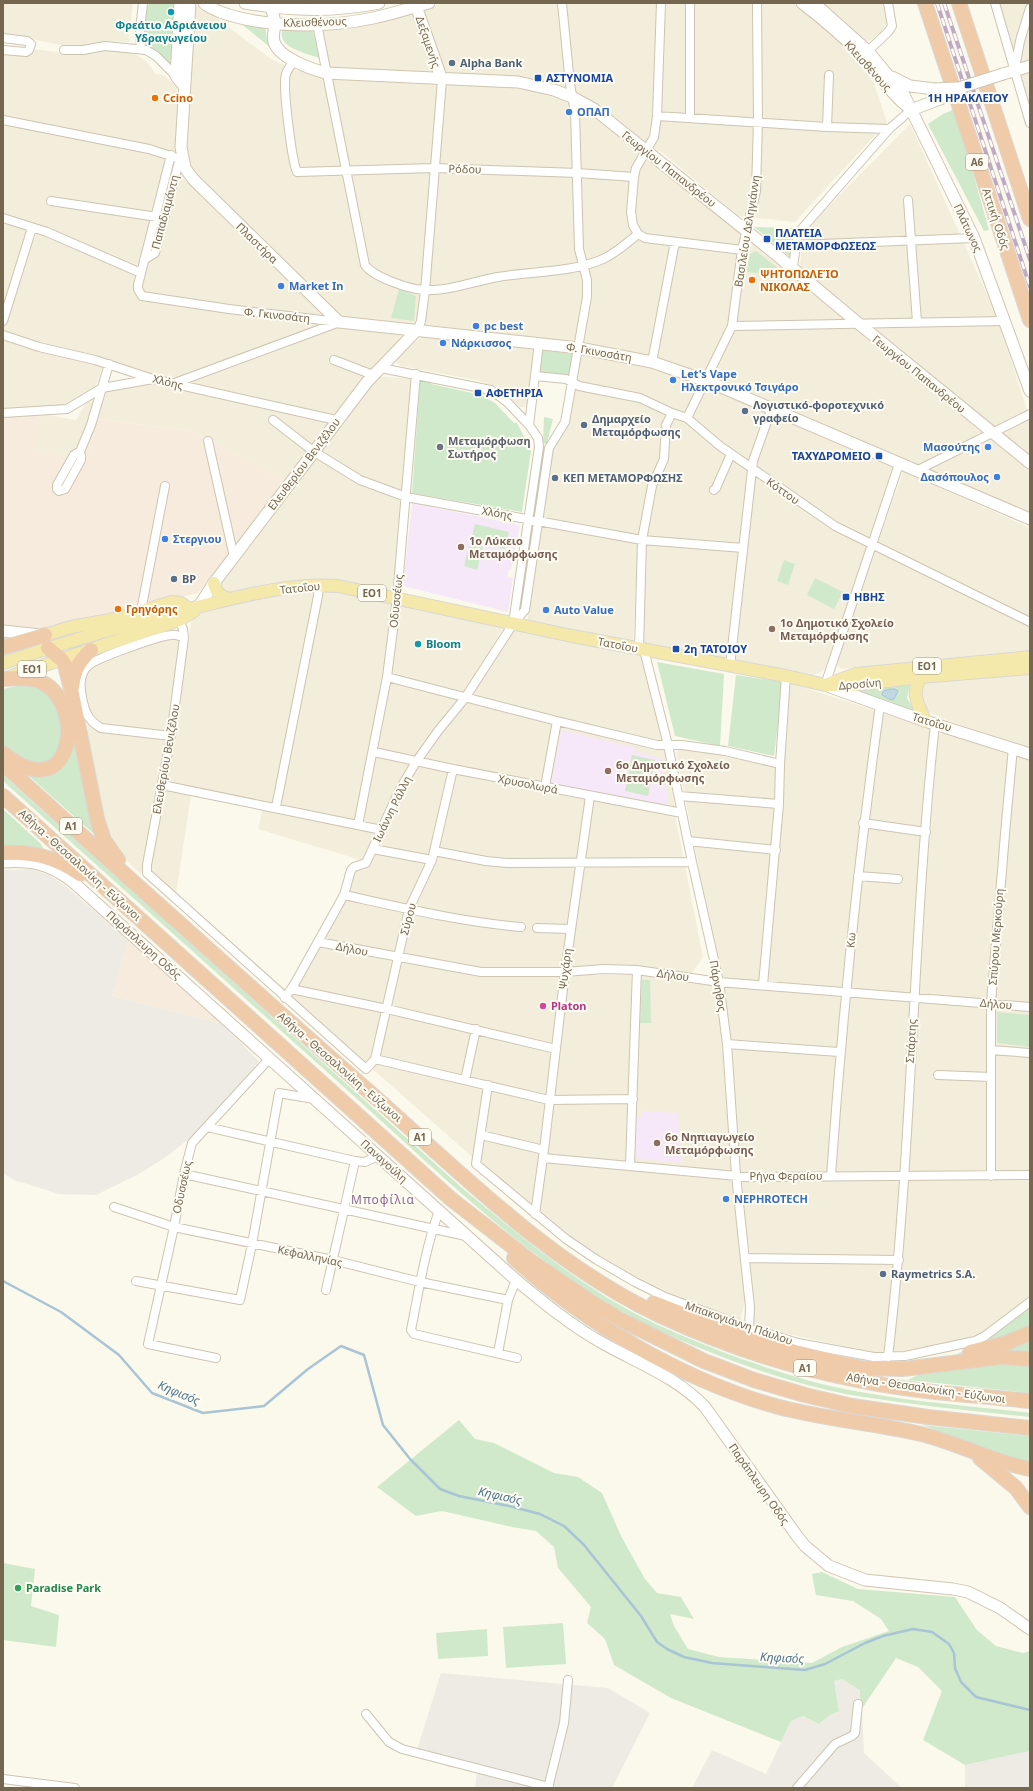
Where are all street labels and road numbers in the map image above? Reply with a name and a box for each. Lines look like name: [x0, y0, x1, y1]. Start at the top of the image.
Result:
street label: Κλεισθένους: [283, 13, 347, 30]
street label: Δεξαμενής: [413, 14, 444, 70]
street label: Κλεισθένους: [842, 37, 895, 94]
street label: Γεωργίου Παπανδρέου: [619, 127, 720, 210]
road number: Α6: [966, 154, 988, 170]
street label: Ρόδου: [448, 160, 482, 177]
street label: Παπαδιαμάντη: [147, 173, 182, 251]
street label: Βασιλείου Δεληγιάννη: [730, 174, 763, 288]
street label: Αττική Οδός: [979, 186, 1013, 252]
street label: Πλάτωνος: [951, 201, 986, 254]
street label: Πλαστήρα: [233, 219, 282, 266]
street label: Φ. Γκινοσάτη: [243, 304, 311, 325]
street label: Γεωργίου Παπανδρέου: [870, 331, 969, 416]
street label: Φ. Γκινοσάτη: [565, 338, 633, 365]
street label: Χλόης: [151, 371, 185, 393]
street label: Ελευθερίου Βενιζέλου: [264, 415, 343, 513]
street label: Κόττου: [764, 474, 803, 507]
street label: Χλόης: [481, 502, 514, 523]
street label: Οδυσσέως: [385, 573, 406, 629]
street label: Τατοΐου: [279, 578, 321, 597]
road number: ΕΟ1: [358, 585, 386, 601]
street label: Τατοΐου: [597, 633, 639, 656]
road number: ΕΟ1: [913, 658, 941, 674]
road number: ΕΟ1: [18, 661, 46, 677]
street label: Δροσίνη: [838, 674, 882, 693]
street label: Ελευθερίου Βενιζέλου: [148, 703, 183, 815]
street label: Τατοΐου: [911, 708, 954, 735]
street label: Χρυσολωρά: [497, 770, 559, 797]
street label: Ιωάννη Ράλλη: [369, 773, 414, 844]
street label: Αθήνα - Θεσσαλονίκη - Εύζωνοι: [16, 805, 145, 924]
road number: Α1: [60, 818, 82, 834]
street label: Σπύρου Μερκούρη: [985, 888, 1006, 986]
street label: Σύρου: [396, 901, 419, 937]
street label: Παράπλευρη Οδός: [104, 907, 185, 982]
street label: Κω: [842, 931, 859, 948]
street label: Δήλου: [335, 938, 370, 959]
street label: Ψυχάρη: [555, 947, 574, 990]
street label: Πάρνηθος: [707, 959, 730, 1013]
street label: Δήλου: [656, 965, 690, 984]
street label: Δήλου: [979, 995, 1013, 1012]
street label: Αθήνα - Θεσσαλονίκη - Εύζωνοι: [275, 1008, 406, 1125]
street label: Σπάρτης: [902, 1019, 919, 1063]
road number: Α1: [409, 1129, 431, 1145]
street label: Παναγούλη: [358, 1136, 411, 1186]
street label: Οδυσσέως: [169, 1159, 194, 1215]
street label: Ρήγα Φεραίου: [749, 1168, 823, 1183]
street label: Κεφαλληνίας: [276, 1241, 344, 1270]
street label: Μπακογιάννη Πάυλου: [683, 1297, 795, 1348]
road number: Α1: [794, 1360, 816, 1376]
street label: Αθήνα - Θεσσαλονίκη - Εύζωνοι: [846, 1369, 1007, 1406]
street label: Παράπλευρη Οδός: [726, 1440, 793, 1527]

